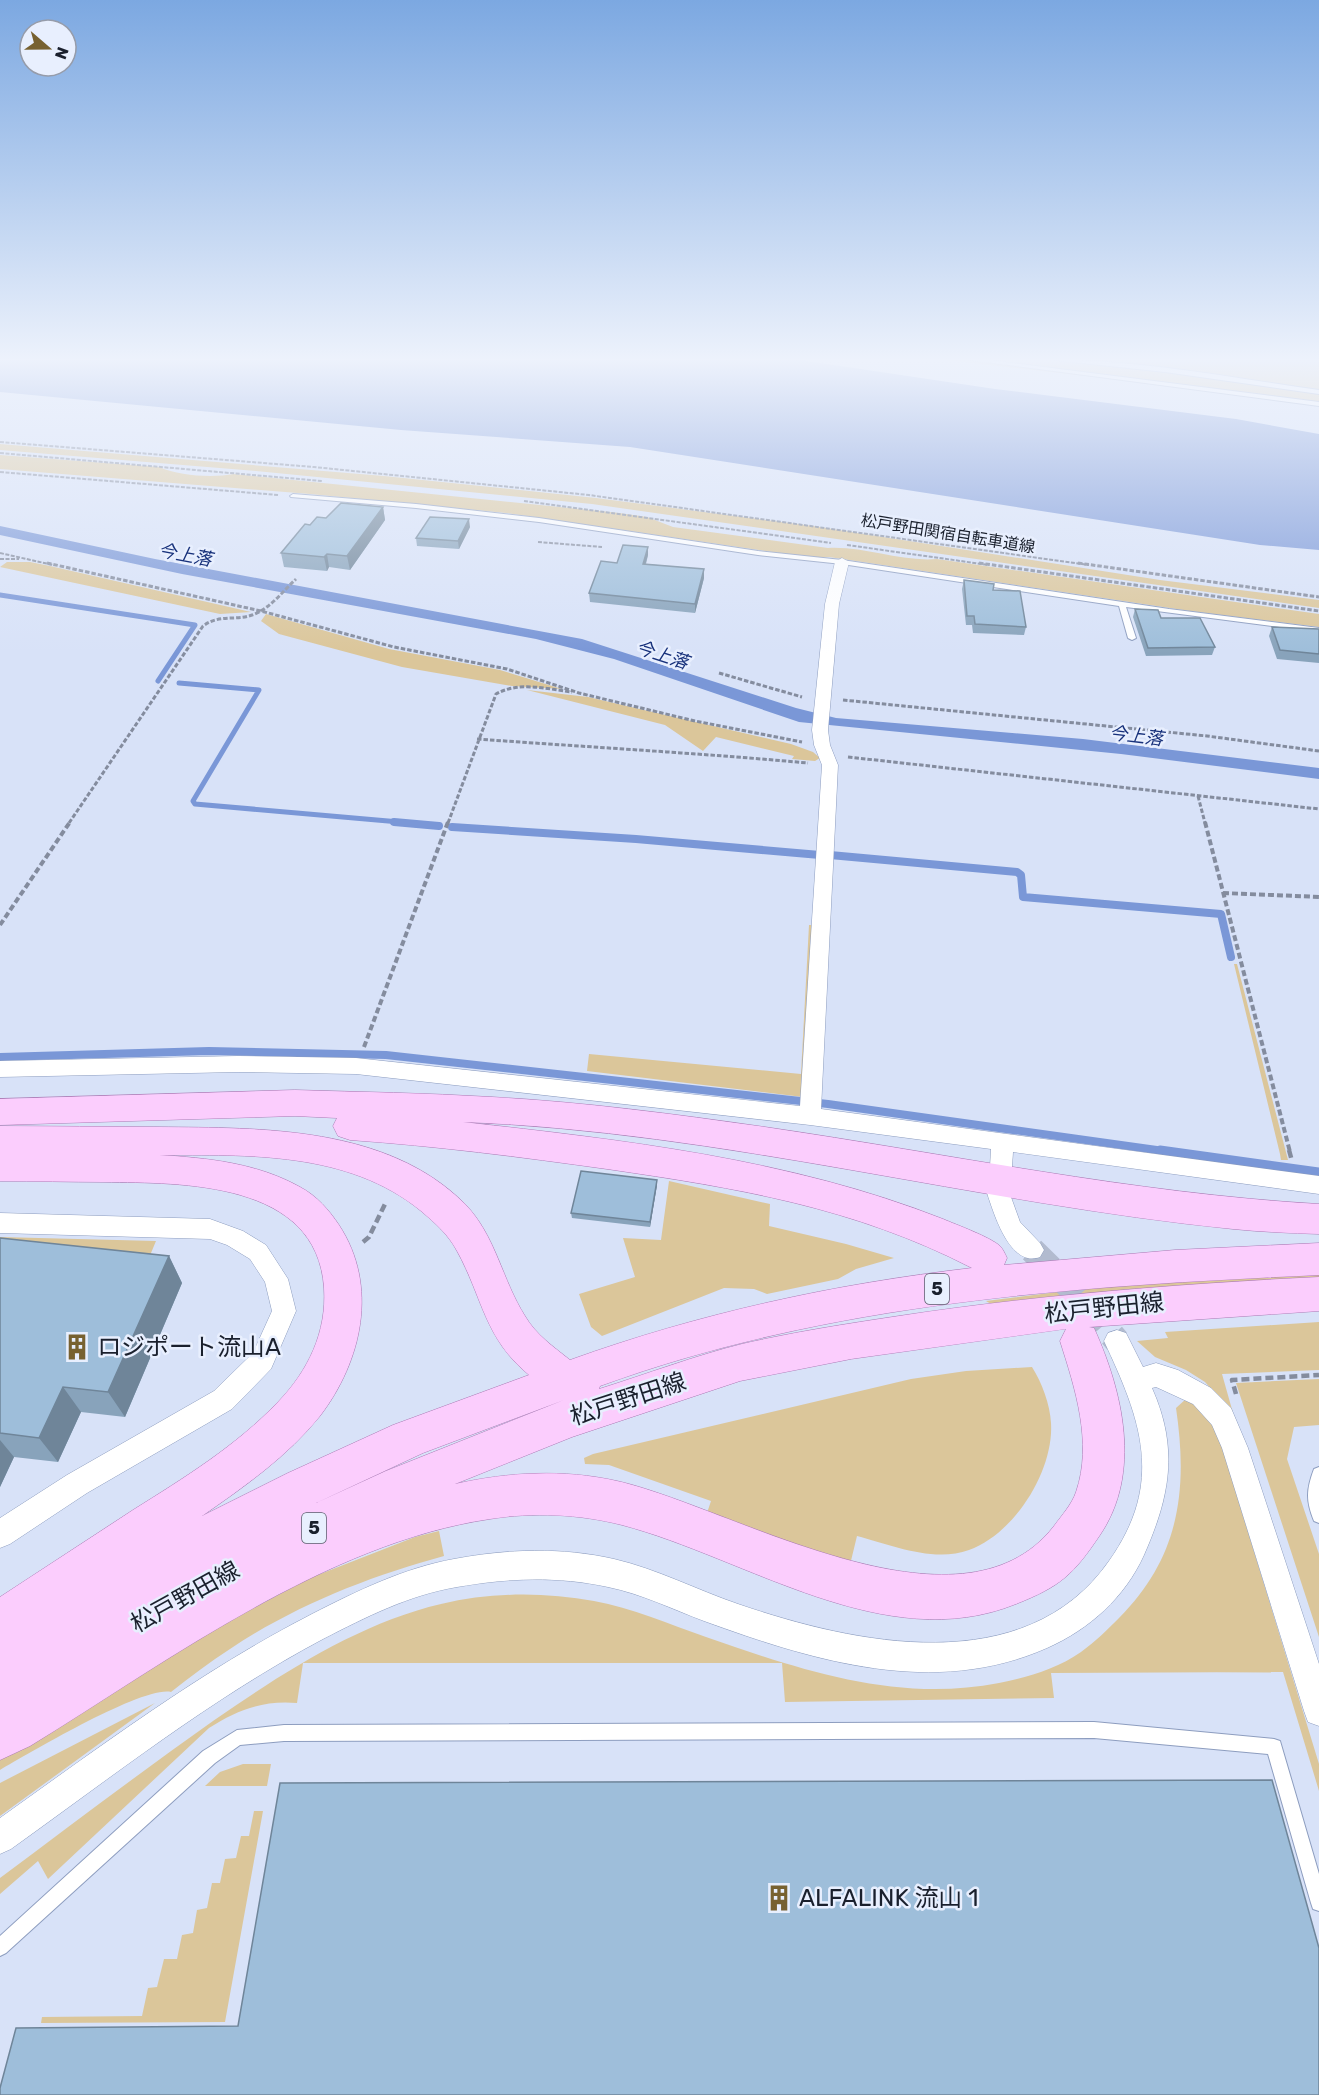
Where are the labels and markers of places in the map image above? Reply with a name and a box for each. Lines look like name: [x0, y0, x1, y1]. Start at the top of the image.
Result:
building icon: ロジポート流山A: [62, 1332, 92, 1362]
place label: ロジポート流山A: [97, 1333, 281, 1361]
building icon: ALFALINK 流山 1: [764, 1883, 794, 1913]
place label: ALFALINK 流山 1: [799, 1884, 979, 1912]

